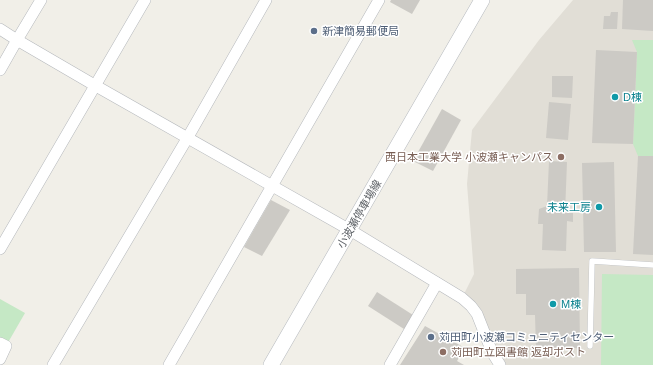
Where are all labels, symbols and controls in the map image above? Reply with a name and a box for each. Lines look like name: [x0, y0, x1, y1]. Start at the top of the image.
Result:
place label: 新津簡易郵便局: [322, 25, 399, 37]
marker: 新津簡易郵便局: [309, 26, 319, 36]
place label: D棟: [623, 91, 642, 103]
marker: D棟: [610, 92, 620, 102]
place label: 西日本工業大学 小波瀬キャンパス: [385, 151, 553, 163]
marker: 西日本工業大学 小波瀬キャンパス: [556, 152, 566, 162]
street label: 小波瀬停車場線: [335, 178, 383, 250]
place label: 未来工房: [547, 201, 591, 213]
marker: 未来工房: [594, 202, 604, 212]
place label: M棟: [561, 298, 581, 310]
marker: M棟: [548, 299, 558, 309]
place label: 苅田町小波瀬コミュニティセンター: [439, 331, 614, 343]
marker: 苅田町小波瀬コミュニティセンター: [426, 332, 436, 342]
place label: 苅田町立図書館 返却ポスト: [451, 346, 586, 358]
marker: 苅田町立図書館 返却ポスト: [438, 347, 448, 357]

